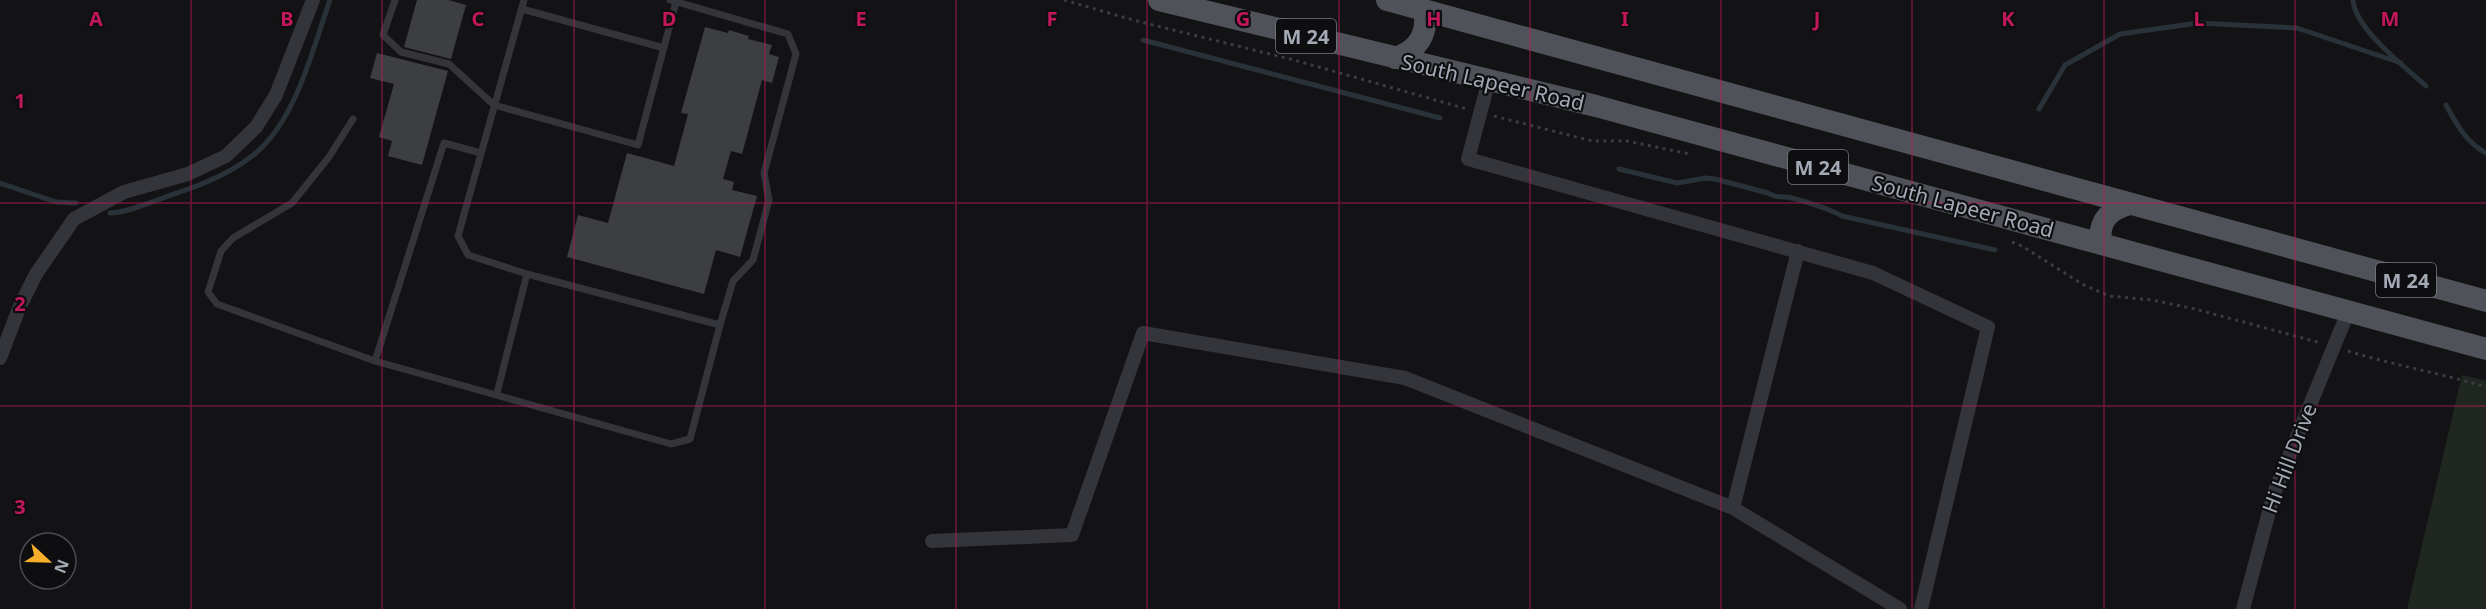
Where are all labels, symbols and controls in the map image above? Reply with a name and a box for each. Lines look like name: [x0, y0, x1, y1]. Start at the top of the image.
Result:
text: A: [89, 5, 103, 32]
text: B: [280, 5, 294, 32]
text: C: [472, 5, 485, 32]
text: D: [662, 5, 676, 32]
text: E: [855, 5, 867, 32]
text: F: [1047, 5, 1057, 32]
text: G: [1236, 5, 1250, 32]
text: H: [1426, 5, 1442, 32]
text: I: [1621, 5, 1629, 32]
text: J: [1812, 5, 1820, 32]
text: K: [2001, 5, 2015, 32]
text: L: [2193, 5, 2205, 32]
text: M: [2381, 5, 2399, 32]
road number: M 24: [1276, 19, 1336, 53]
street label: South Lapeer Road: [1399, 47, 1587, 117]
text: 1: [14, 87, 26, 114]
road number: M 24: [1788, 150, 1848, 184]
street label: South Lapeer Road: [1869, 168, 2057, 244]
road number: M 24: [2376, 263, 2436, 297]
text: 2: [14, 290, 26, 317]
street label: Hi Hill Drive: [2255, 399, 2323, 517]
text: 3: [14, 493, 26, 520]
north arrow: [18, 531, 78, 591]
text: N: [49, 556, 75, 577]

